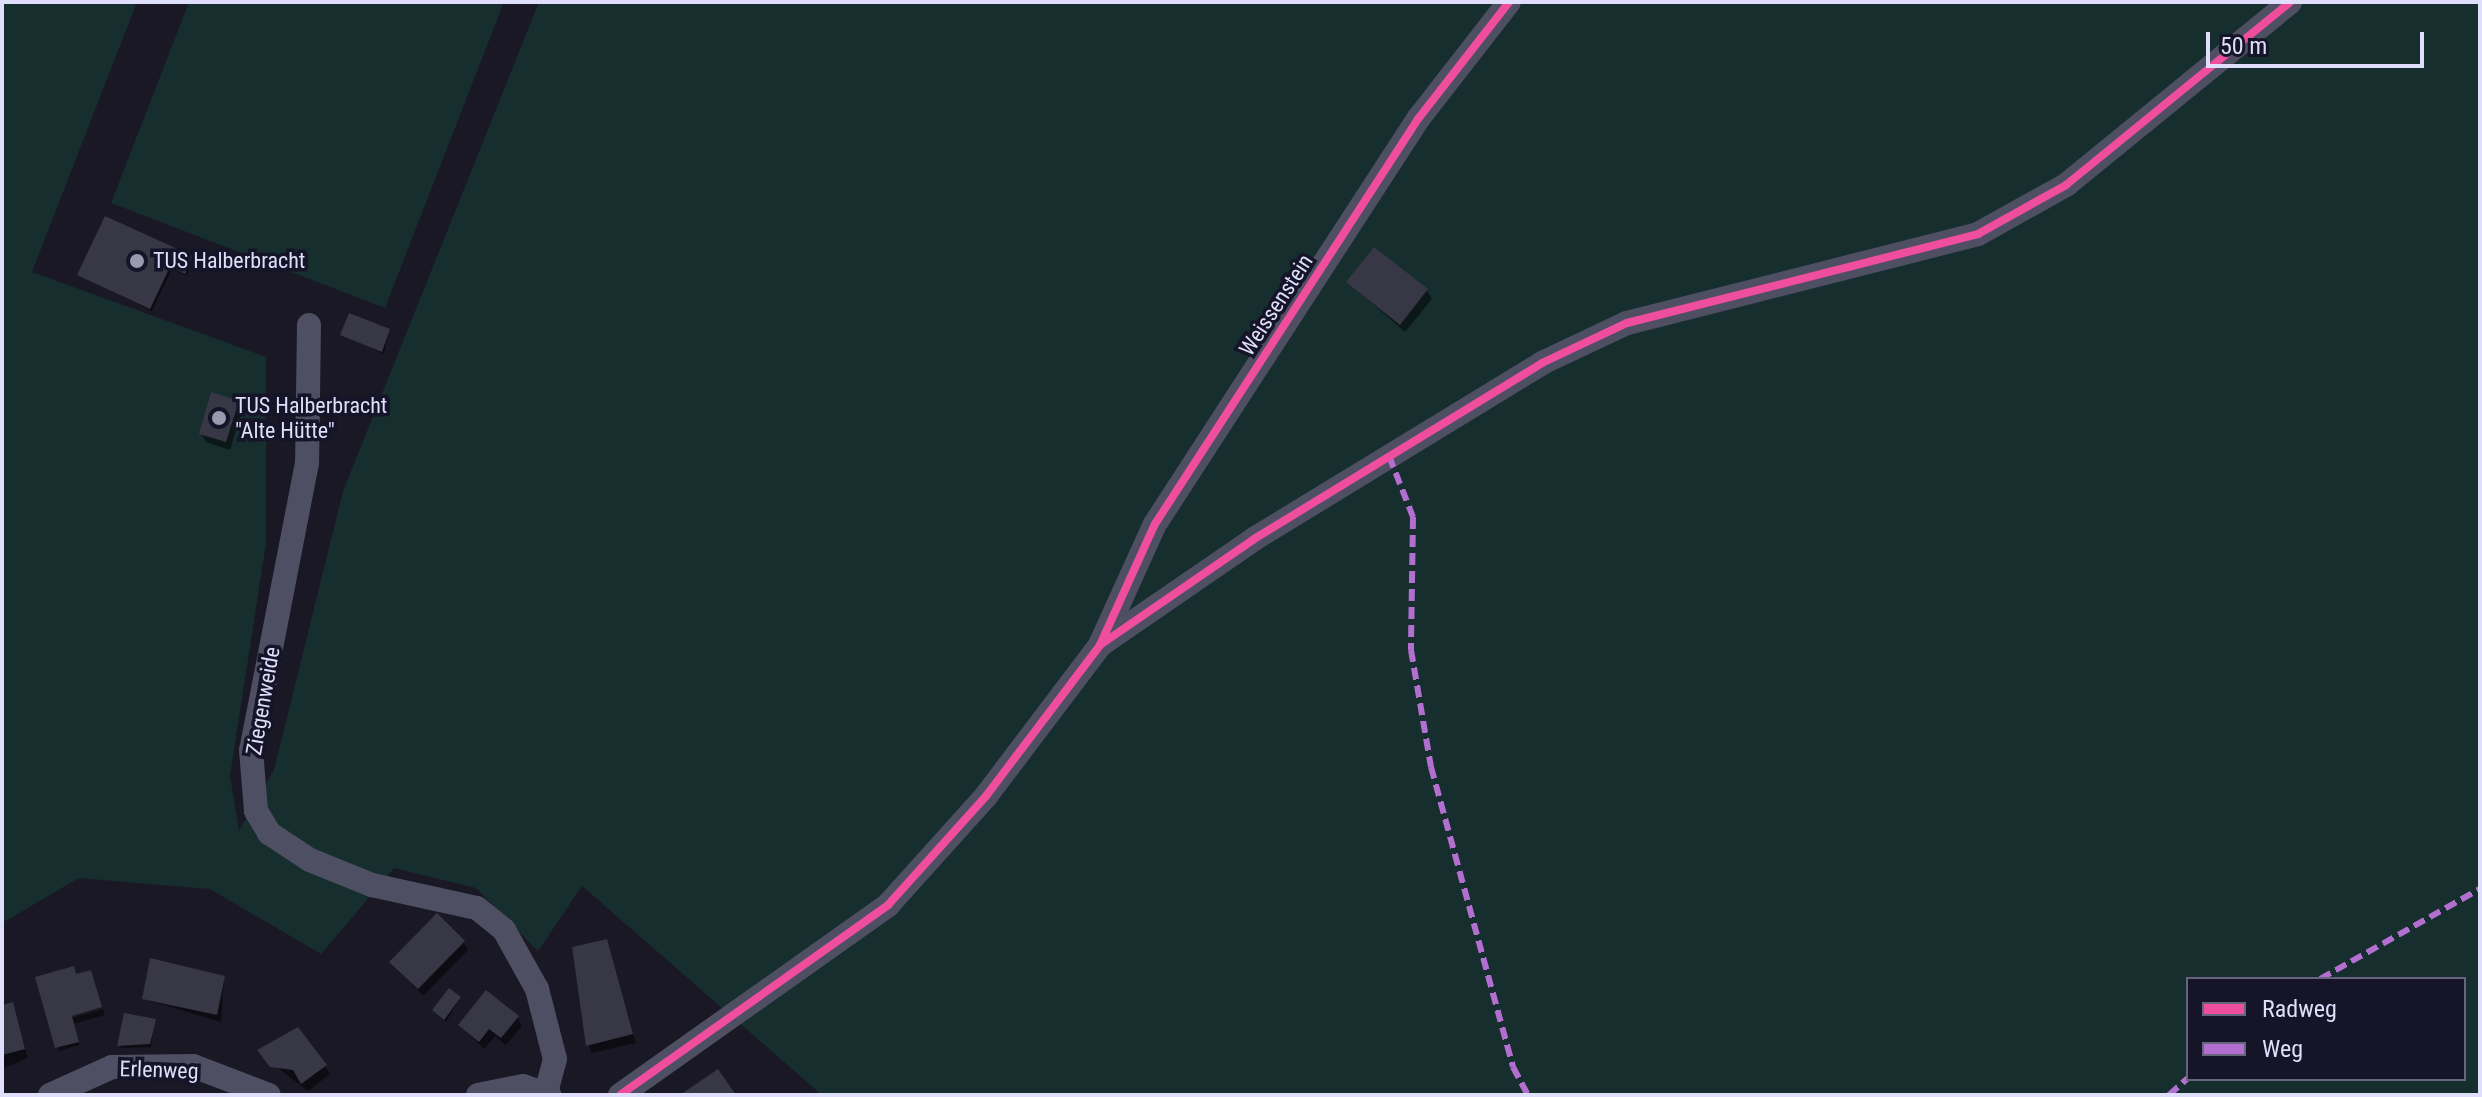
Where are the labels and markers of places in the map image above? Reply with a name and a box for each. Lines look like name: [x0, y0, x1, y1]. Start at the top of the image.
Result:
place label: TUS Halberbracht: [153, 248, 305, 274]
marker: TUS Halberbracht: [128, 252, 146, 270]
place label: TUS Halberbracht "Alte Hütte": [235, 392, 387, 444]
marker: TUS Halberbracht "Alte Hütte": [210, 409, 228, 427]

